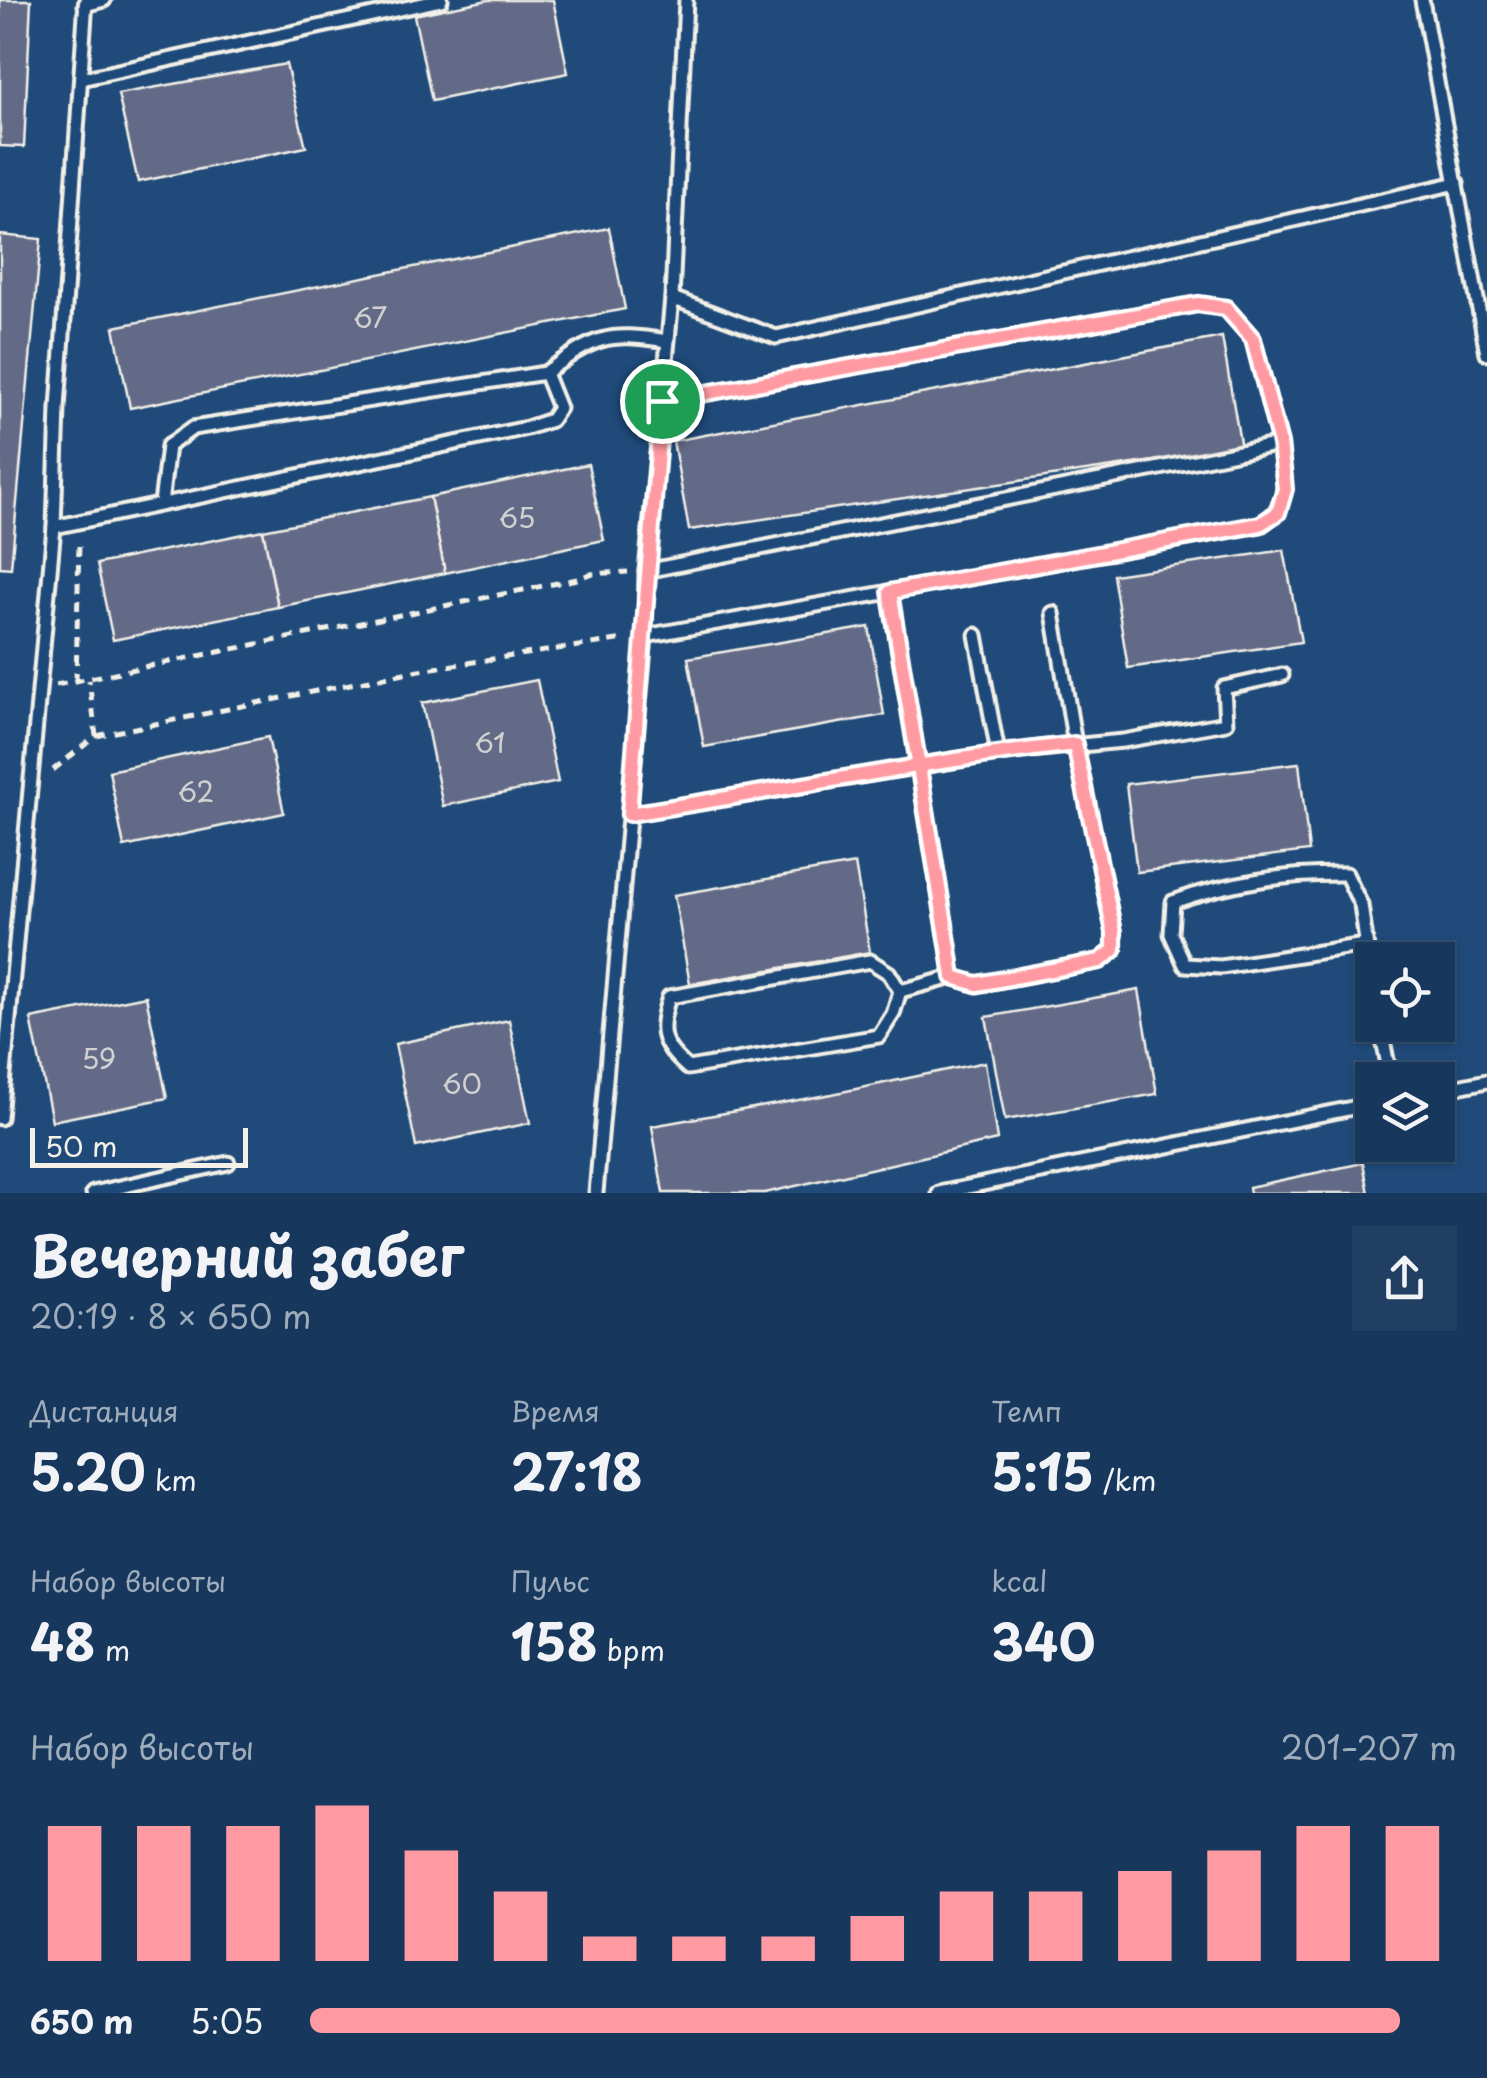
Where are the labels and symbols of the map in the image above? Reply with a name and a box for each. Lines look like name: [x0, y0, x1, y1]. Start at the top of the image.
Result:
house number: 67: [353, 295, 387, 338]
pin: [620, 359, 705, 444]
house number: 65: [499, 495, 536, 538]
house number: 61: [474, 720, 506, 763]
house number: 62: [178, 769, 214, 812]
house number: 59: [82, 1036, 116, 1079]
house number: 60: [442, 1061, 482, 1104]
scale bar: [30, 1123, 248, 1168]

